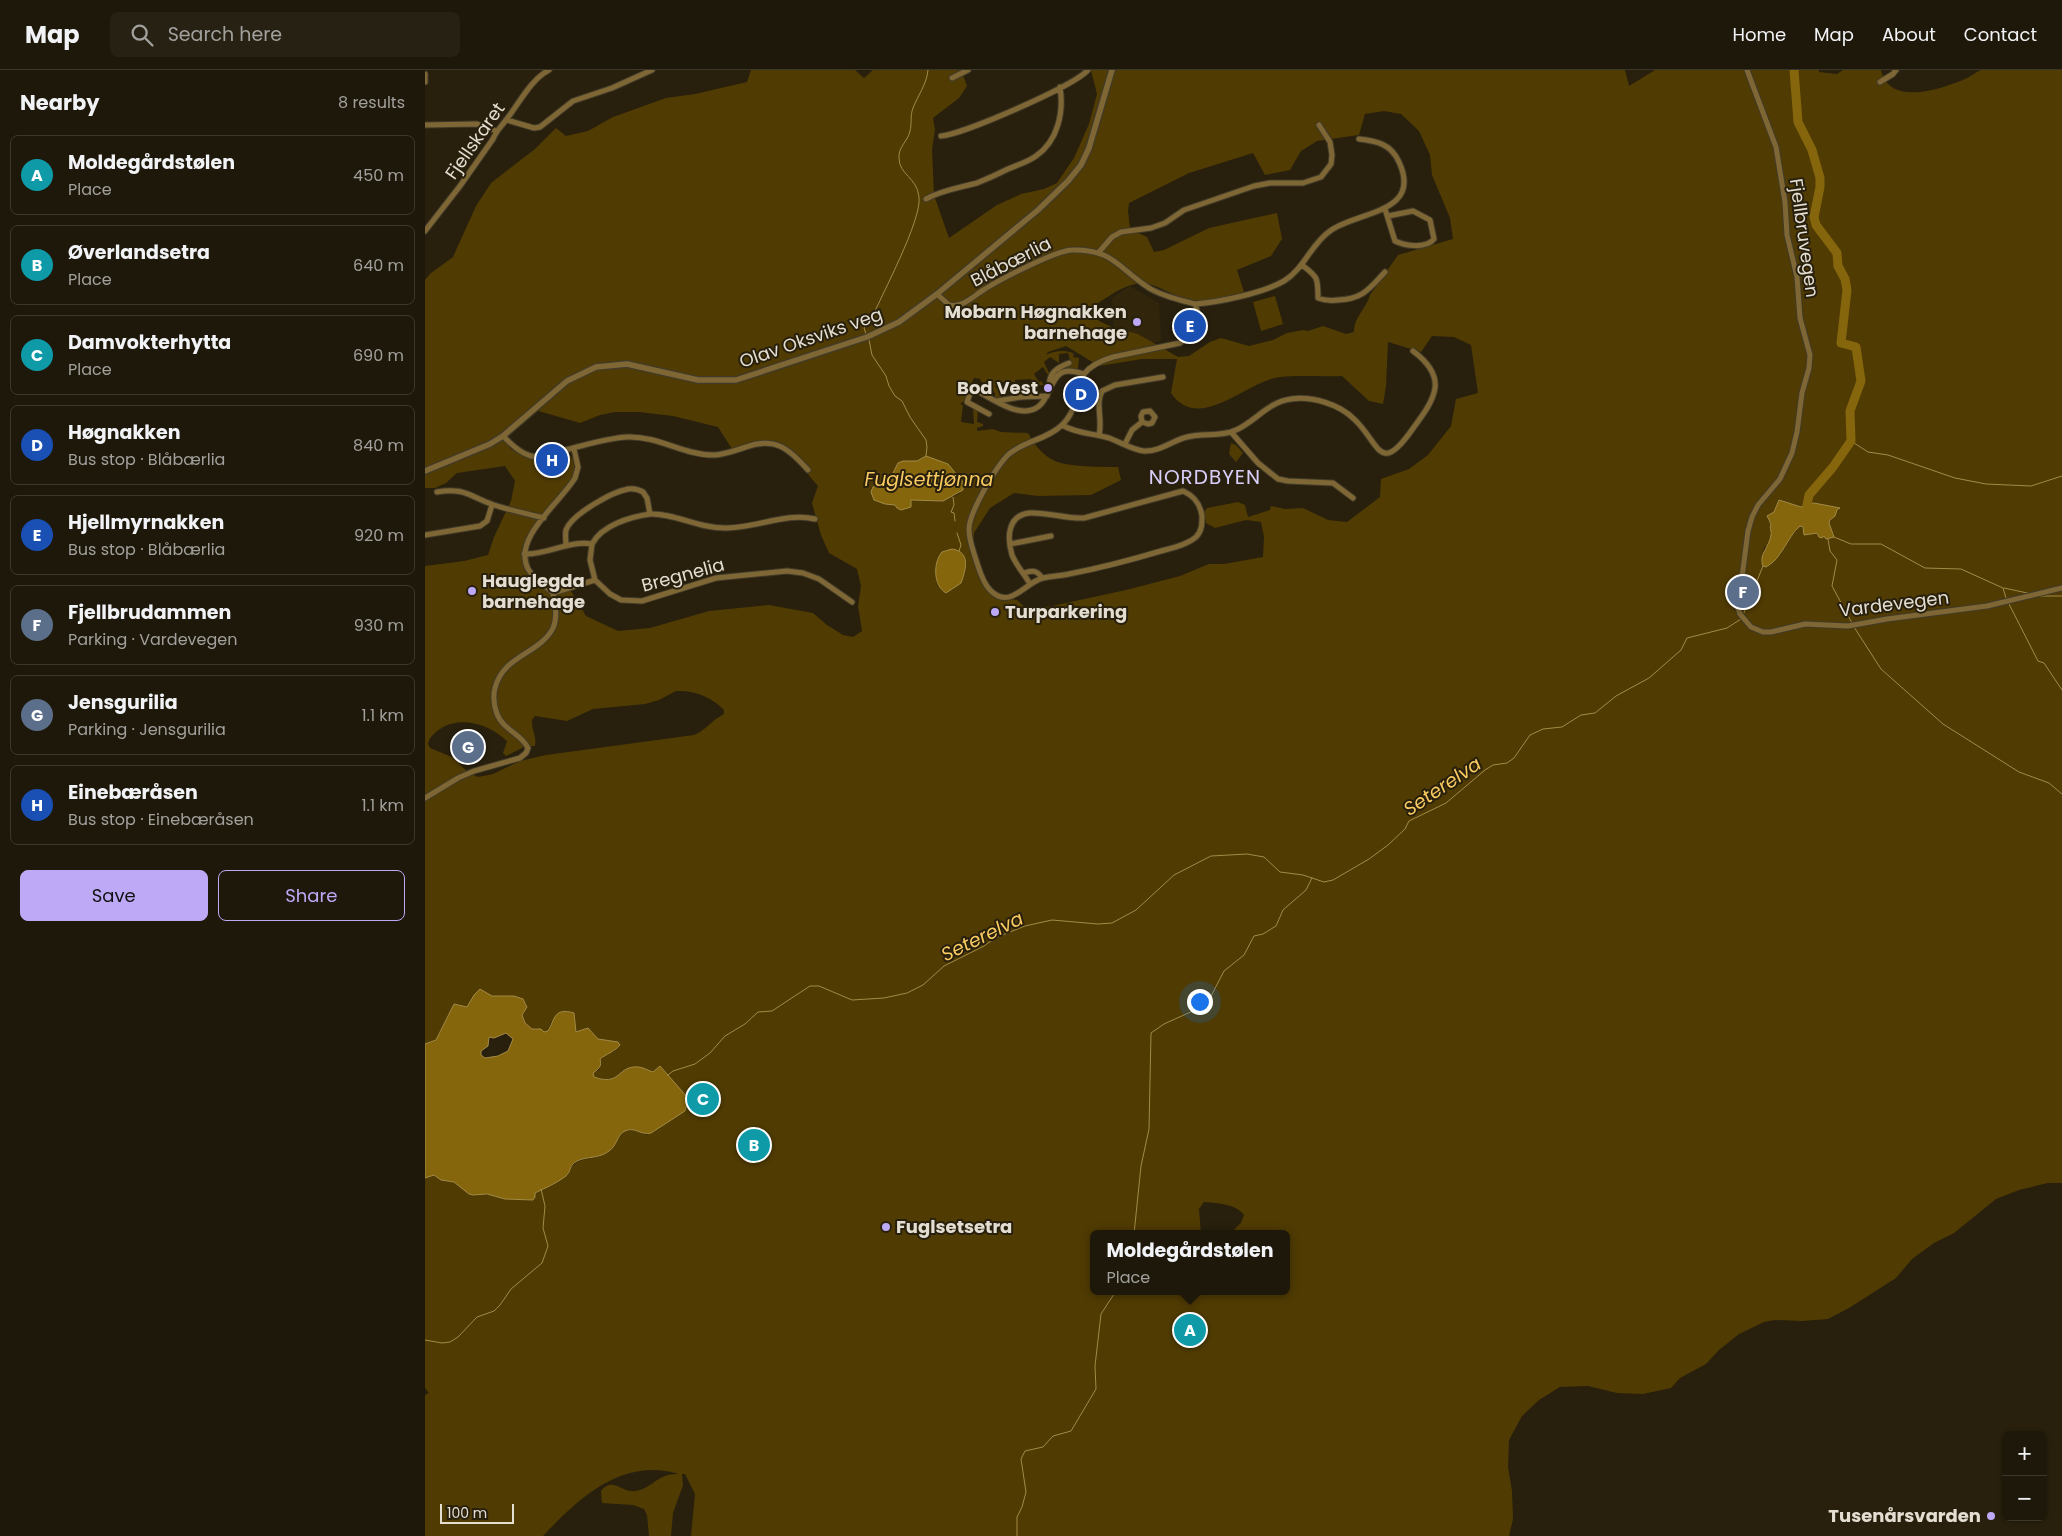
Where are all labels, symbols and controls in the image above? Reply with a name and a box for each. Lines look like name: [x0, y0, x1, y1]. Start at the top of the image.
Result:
search box: [110, 12, 460, 57]
text: Map: [25, 18, 80, 51]
icon: search: [128, 21, 156, 49]
text: Search here: [168, 21, 282, 48]
text: Home: [1732, 22, 1786, 47]
text: Map: [1814, 22, 1854, 47]
text: About: [1882, 22, 1936, 47]
text: Contact: [1964, 22, 2037, 47]
text: Nearby: [20, 88, 100, 117]
text: 8 results: [338, 91, 405, 114]
street label: Fjellskaret: [439, 97, 510, 184]
text: Moldegårdstølen: [68, 149, 235, 176]
text: A: [31, 164, 43, 187]
text: 450 m: [353, 164, 404, 187]
street label: Fjellbruvegen: [1784, 177, 1825, 299]
text: Place: [68, 178, 112, 201]
street label: Blåbærlia: [966, 231, 1055, 293]
text: Øverlandsetra: [68, 239, 210, 266]
text: B: [32, 254, 42, 277]
text: 640 m: [353, 254, 404, 277]
text: Place: [68, 268, 112, 291]
place label: Mobarn Høgnakken barnehage: [944, 299, 1127, 345]
street label: Olav Oksviks veg: [736, 301, 886, 374]
pin: E: [1174, 307, 1206, 345]
marker: Mobarn Høgnakken barnehage: [1131, 316, 1143, 328]
text: Damvokterhytta: [68, 329, 231, 356]
text: C: [31, 344, 43, 367]
text: 690 m: [353, 344, 404, 367]
text: Place: [68, 358, 112, 381]
place label: Bod Vest: [957, 375, 1038, 400]
pin: D: [1065, 375, 1097, 413]
marker: Bod Vest: [1042, 382, 1054, 394]
text: Høgnakken: [68, 419, 180, 446]
text: D: [31, 434, 43, 457]
text: 840 m: [353, 434, 404, 457]
pin: H: [536, 441, 568, 479]
text: Bus stop · Blåbærlia: [68, 448, 225, 471]
district label: NORDBYEN: [1149, 463, 1261, 491]
water label: Fuglsettjønna: [865, 466, 994, 493]
text: Hjellmyrnakken: [68, 509, 224, 536]
text: E: [33, 524, 41, 547]
text: 920 m: [354, 524, 404, 547]
text: Bus stop · Blåbærlia: [68, 538, 225, 561]
street label: Bregnelia: [639, 551, 727, 598]
place label: Hauglegda barnehage: [482, 568, 585, 614]
pin: F: [1727, 573, 1759, 611]
street label: Vardevegen: [1838, 584, 1950, 623]
marker: Hauglegda barnehage: [466, 585, 478, 597]
text: Fjellbrudammen: [68, 599, 231, 626]
place label: Turparkering: [1005, 599, 1127, 624]
marker: Turparkering: [989, 606, 1001, 618]
text: F: [33, 614, 41, 637]
text: 930 m: [354, 614, 404, 637]
text: Parking · Vardevegen: [68, 628, 237, 651]
text: Jensgurilia: [68, 689, 178, 716]
text: G: [31, 704, 43, 727]
text: 1.1 km: [361, 704, 404, 727]
text: Parking · Jensgurilia: [68, 718, 226, 741]
pin: G: [452, 728, 484, 766]
water label: Seterelva: [1398, 750, 1487, 822]
text: Einebæråsen: [68, 779, 198, 806]
text: H: [31, 794, 43, 817]
text: 1.1 km: [361, 794, 404, 817]
text: Bus stop · Einebæråsen: [68, 808, 254, 831]
button: Save: [20, 870, 208, 921]
button: Share: [218, 870, 405, 921]
water label: Seterelva: [936, 905, 1028, 968]
your location: [1187, 989, 1213, 1015]
pin: C: [687, 1080, 719, 1118]
pin: B: [738, 1126, 770, 1164]
place label: Fuglsetsetra: [896, 1214, 1012, 1239]
marker: Fuglsetsetra: [880, 1221, 892, 1233]
popup: [1090, 1230, 1290, 1295]
text: Moldegårdstølen: [1107, 1237, 1273, 1264]
text: Place: [1107, 1266, 1150, 1289]
pin: A: [1174, 1311, 1206, 1349]
map controls: [2002, 1431, 2047, 1521]
button: +: [2002, 1431, 2047, 1476]
button: −: [2002, 1476, 2047, 1521]
scale bar: [440, 1501, 514, 1524]
text: 100 m: [447, 1503, 487, 1523]
place label: Tusenårsvarden: [1828, 1503, 1981, 1528]
marker: Tusenårsvarden: [1985, 1510, 1997, 1522]

